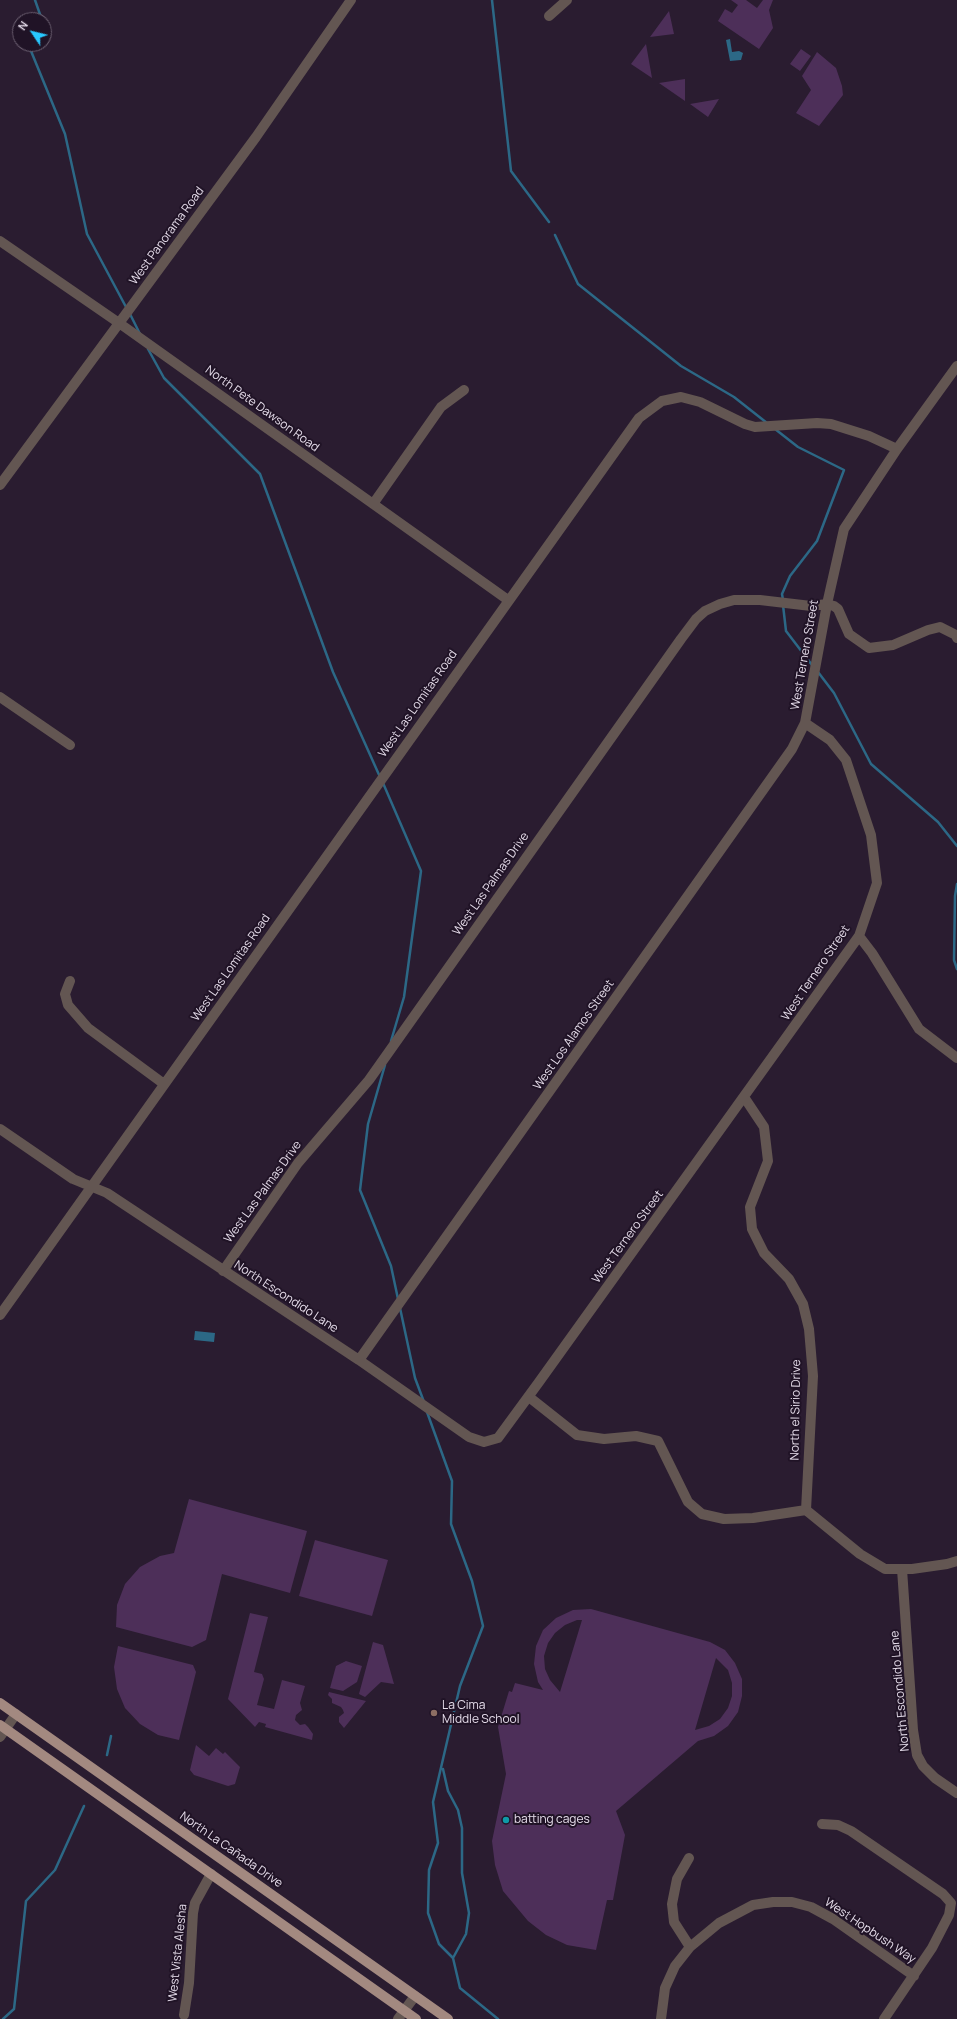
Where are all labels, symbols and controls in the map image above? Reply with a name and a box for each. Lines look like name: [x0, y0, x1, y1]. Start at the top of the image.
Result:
north arrow: [12, 12, 52, 52]
text: N: [14, 18, 31, 33]
street label: West Panorama Road: [127, 184, 207, 288]
street label: North Pete Dawson Road: [202, 363, 322, 455]
street label: West Ternero Street: [788, 599, 822, 711]
street label: West Las Lomitas Road: [376, 648, 460, 760]
street label: West Las Palmas Drive: [450, 830, 532, 938]
street label: West Las Lomitas Road: [189, 912, 273, 1024]
street label: West Ternero Street: [779, 923, 853, 1023]
street label: West Los Alamos Street: [531, 977, 617, 1093]
street label: West Las Palmas Drive: [221, 1138, 305, 1246]
street label: West Ternero Street: [589, 1188, 667, 1286]
street label: North Escondido Lane: [231, 1258, 341, 1336]
street label: North el Sirio Drive: [788, 1359, 804, 1461]
street label: North Escondido Lane: [888, 1630, 912, 1752]
place label: La Cima Middle School: [442, 1699, 519, 1727]
marker: La Cima Middle School: [429, 1708, 439, 1718]
street label: North La Cañada Drive: [177, 1809, 285, 1891]
place label: batting cages: [514, 1813, 590, 1827]
marker: batting cages: [501, 1815, 511, 1825]
street label: West Hopbush Way: [822, 1895, 918, 1967]
street label: West Vista Alesha: [166, 1903, 190, 2003]

